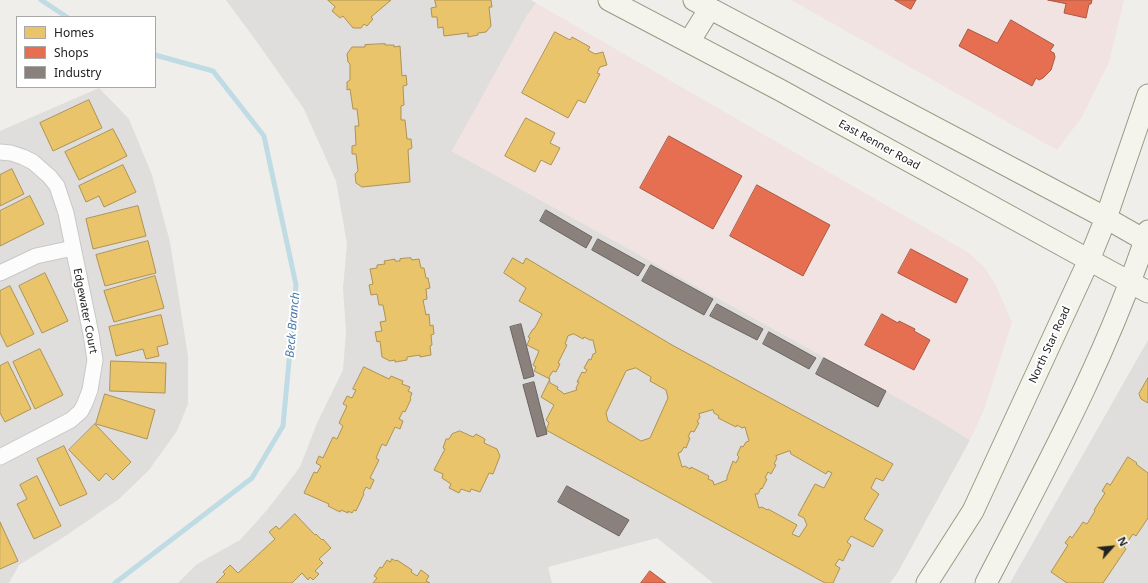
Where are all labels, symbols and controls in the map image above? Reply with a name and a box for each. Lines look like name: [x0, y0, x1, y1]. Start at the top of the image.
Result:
legend: [16, 16, 156, 88]
text: Homes: [54, 24, 94, 41]
text: Shops: [54, 44, 88, 61]
text: Industry: [54, 64, 101, 81]
street label: East Renner Road: [836, 117, 922, 173]
street label: Edgewater Court: [70, 267, 100, 355]
water label: Beck Branch: [283, 292, 303, 358]
street label: North Star Road: [1026, 305, 1074, 385]
north arrow: [1092, 527, 1132, 567]
text: N: [1114, 534, 1132, 549]

